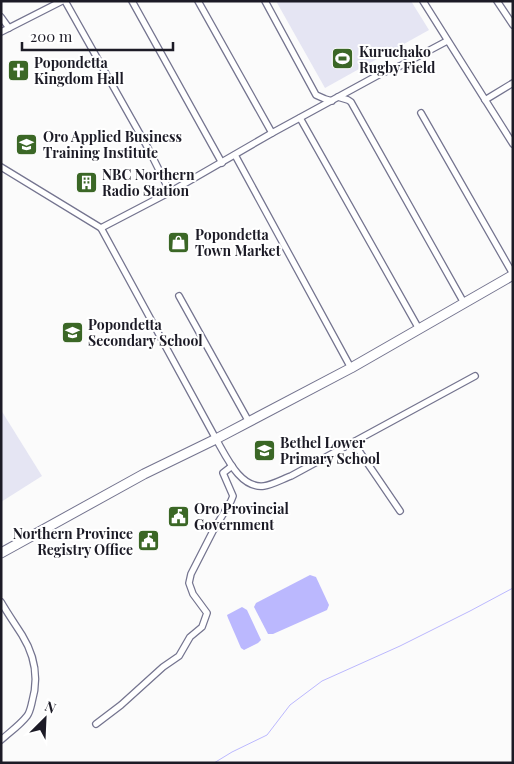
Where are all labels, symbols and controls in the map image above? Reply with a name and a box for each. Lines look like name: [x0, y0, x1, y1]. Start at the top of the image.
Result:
scale bar: [22, 20, 174, 52]
text: 200 m: [30, 26, 73, 46]
place label: Kuruchako Rugby Field: [359, 42, 436, 77]
sports icon: Kuruchako Rugby Field: [331, 47, 355, 71]
place label: Popondetta Kingdom Hall: [34, 53, 124, 88]
church icon: Popondetta Kingdom Hall: [6, 58, 30, 82]
place label: Oro Applied Business Training Institute: [43, 127, 182, 162]
school or university icon: Oro Applied Business Training Institute: [15, 132, 39, 156]
place label: NBC Northern Radio Station: [102, 165, 195, 200]
building icon: NBC Northern Radio Station: [74, 170, 98, 194]
place label: Popondetta Town Market: [195, 225, 281, 260]
shop icon: Popondetta Town Market: [167, 230, 191, 254]
place label: Popondetta Secondary School: [88, 315, 203, 350]
school or university icon: Popondetta Secondary School: [60, 320, 84, 344]
place label: Bethel Lower Primary School: [280, 433, 381, 468]
school or university icon: Bethel Lower Primary School: [252, 438, 276, 462]
place label: Oro Provincial Government: [194, 499, 289, 534]
public building icon: Oro Provincial Government: [166, 504, 190, 528]
place label: Northern Province Registry Office: [13, 524, 133, 559]
public building icon: Northern Province Registry Office: [137, 529, 161, 553]
north arrow: [20, 694, 70, 744]
text: N: [42, 696, 59, 717]

